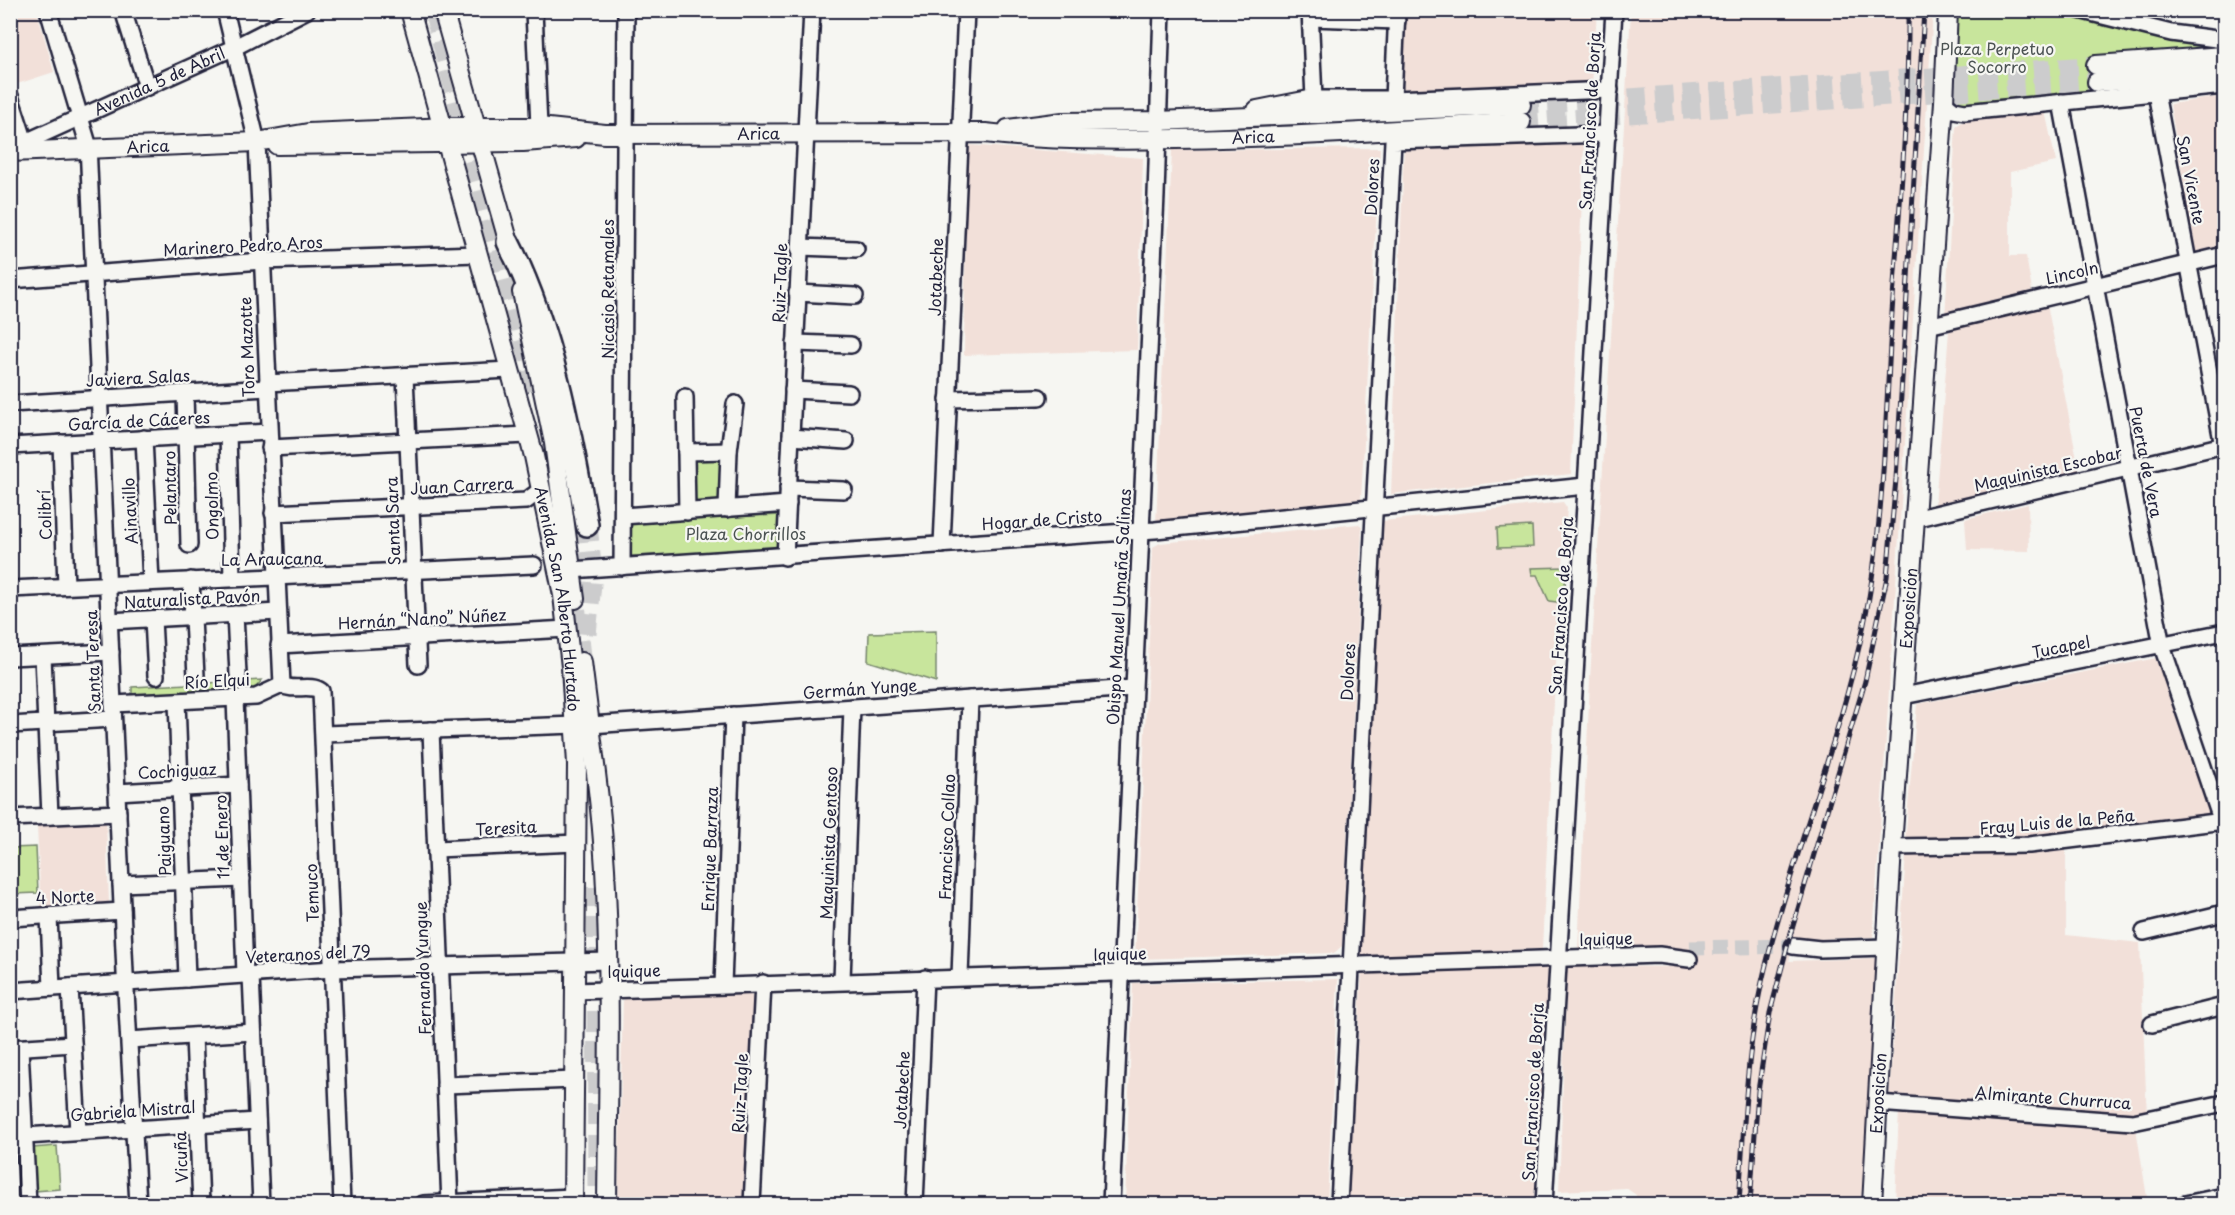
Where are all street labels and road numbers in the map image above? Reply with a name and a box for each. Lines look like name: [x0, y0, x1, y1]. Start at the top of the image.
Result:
street label: San Francisco de Borja: [1572, 31, 1606, 211]
street label: Avenida 5 de Abril: [89, 40, 229, 121]
street label: Arica: [737, 121, 780, 145]
street label: Arica: [1231, 123, 1275, 149]
street label: Arica: [126, 133, 170, 158]
street label: San Vicente: [2172, 133, 2212, 227]
street label: Dolores: [1358, 158, 1384, 216]
street label: Nicasio Retamales: [595, 219, 619, 359]
street label: Marinero Pedro Aros: [163, 229, 323, 261]
street label: Jotabeche: [922, 238, 948, 316]
street label: Ruiz-Tagle: [766, 242, 792, 324]
street label: Lincoln: [2043, 254, 2100, 290]
street label: Toro Mazotte: [232, 296, 260, 398]
street label: Javiera Salas: [85, 362, 191, 392]
street label: García de Cáceres: [67, 404, 211, 436]
street label: Puerta de Vera: [2124, 404, 2170, 520]
street label: Maquinista Escobar: [1971, 439, 2125, 497]
street label: Pelantaro: [156, 451, 182, 525]
street label: Juan Carrera: [410, 470, 514, 500]
street label: Ongolmo: [198, 472, 224, 540]
street label: Santa Sara: [378, 476, 406, 566]
street label: Ainavillo: [115, 477, 143, 545]
street label: Avenida San Alberto Hurtado: [530, 484, 587, 712]
street label: Obispo Manuel Umaña Salinas: [1100, 488, 1136, 726]
street label: Colibrí: [31, 489, 57, 541]
street label: Hogar de Cristo: [981, 503, 1103, 535]
street label: San Francisco de Borja: [1542, 516, 1578, 696]
street label: La Araucana: [221, 545, 323, 571]
street label: Exposición: [1893, 567, 1922, 649]
street label: Naturalista Pavón: [123, 582, 261, 614]
street label: Hernán “Nano” Núñez: [337, 602, 507, 634]
street label: Santa Teresa: [78, 610, 106, 713]
street label: Tucapel: [2030, 629, 2092, 663]
street label: Dolores: [1334, 643, 1360, 701]
street label: Río Elqui: [183, 666, 250, 694]
street label: Germán Yunge: [802, 672, 918, 704]
street label: Cochiguaz: [137, 756, 217, 784]
street label: Maquinista Gentoso: [813, 766, 843, 920]
street label: Francisco Collao: [932, 773, 960, 900]
street label: Enrique Barraza: [695, 786, 723, 912]
street label: 11 de Enero: [208, 794, 234, 880]
street label: Fray Luis de la Peña: [1978, 802, 2135, 840]
street label: Paiguano: [150, 806, 176, 876]
street label: Teresita: [475, 813, 537, 841]
street label: Temuco: [298, 863, 324, 923]
street label: 4 Norte: [35, 882, 95, 910]
street label: Fernando Yungue: [408, 901, 436, 1035]
street label: Iquique: [1579, 925, 1633, 951]
street label: Veteranos del 79: [245, 938, 371, 968]
street label: Iquique: [1093, 940, 1147, 966]
street label: Iquique: [607, 957, 661, 983]
street label: San Francisco de Borja: [1515, 1002, 1549, 1182]
street label: Jotabeche: [887, 1050, 915, 1130]
street label: Ruiz-Tagle: [725, 1052, 753, 1134]
street label: Exposición: [1863, 1052, 1891, 1134]
street label: Almirante Churruca: [1974, 1080, 2132, 1114]
street label: Gabriela Mistral: [69, 1094, 196, 1126]
street label: Vicuña: [167, 1131, 193, 1183]

